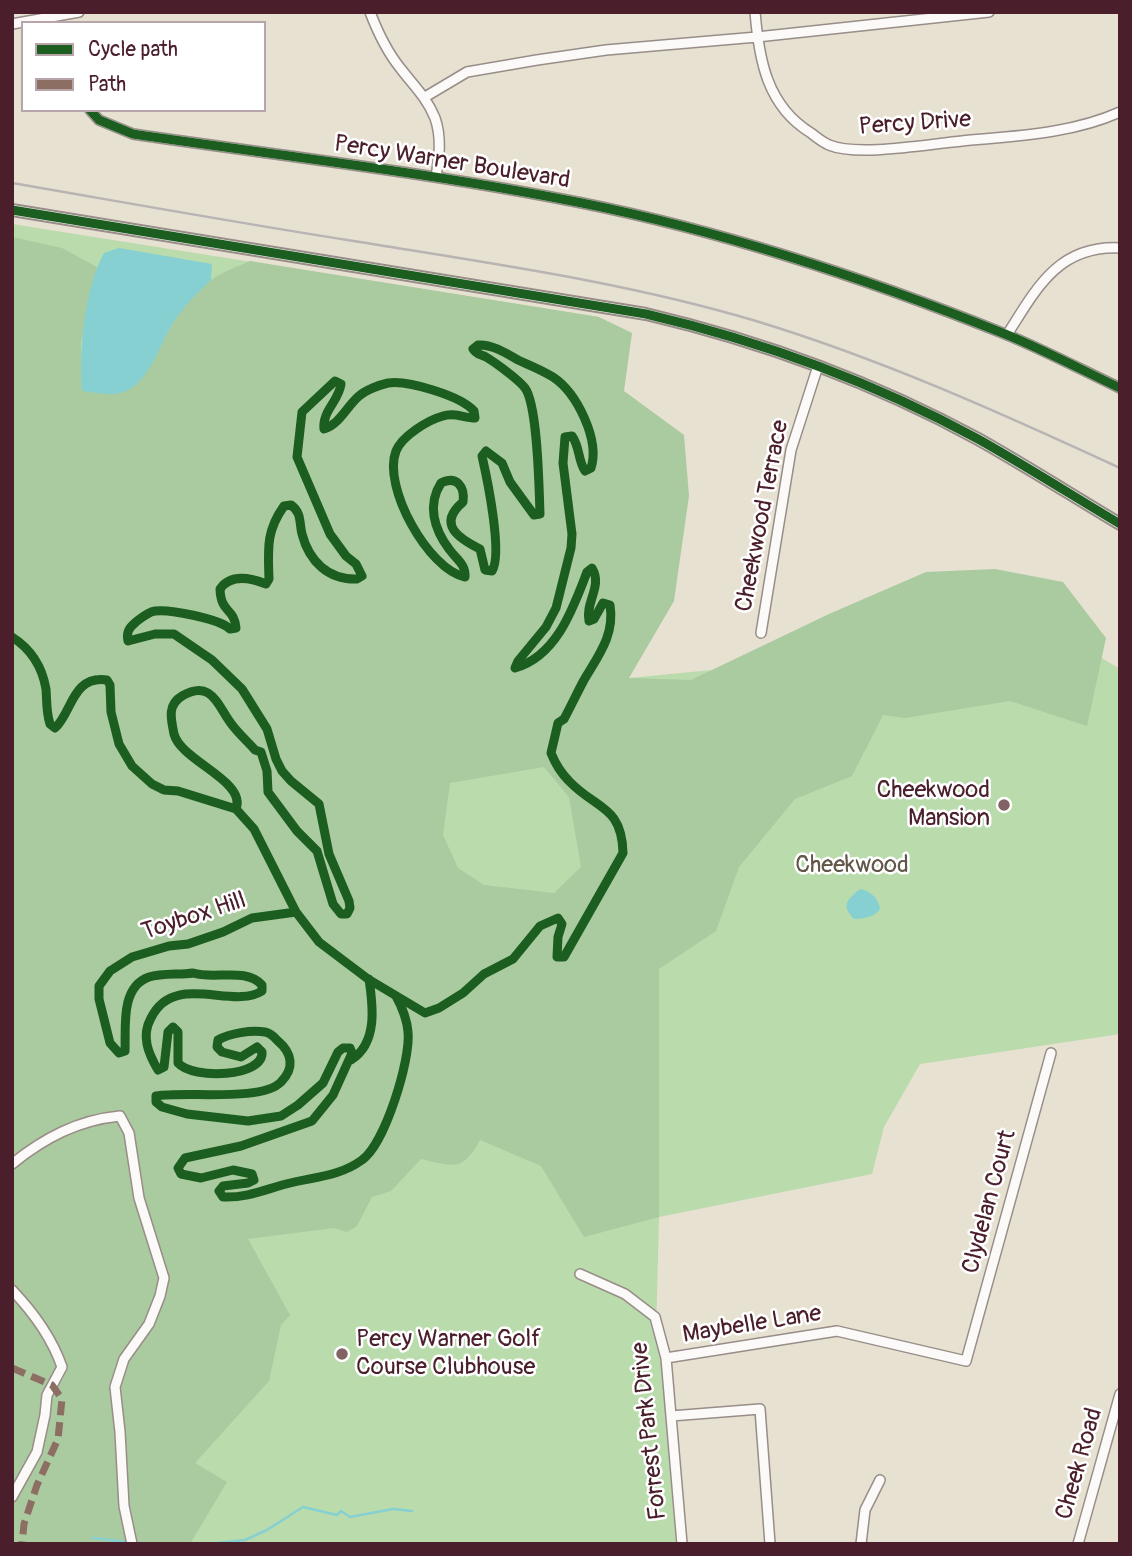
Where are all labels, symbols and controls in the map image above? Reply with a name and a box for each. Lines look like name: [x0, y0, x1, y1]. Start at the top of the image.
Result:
legend: [21, 21, 266, 112]
text: Cycle path: [88, 36, 178, 63]
text: Path: [88, 71, 126, 98]
street label: Percy Drive: [858, 106, 972, 142]
street label: Percy Warner Boulevard: [332, 130, 572, 196]
street label: Cheekwood Terrace: [730, 418, 796, 614]
place label: Cheekwood Mansion: [877, 777, 990, 833]
marker: Cheekwood Mansion: [996, 797, 1012, 813]
park label: Cheekwood: [795, 852, 909, 880]
street label: Toybox Hill: [138, 887, 250, 947]
street label: Clydelan Court: [957, 1127, 1023, 1277]
street label: Maybelle Lane: [681, 1300, 823, 1350]
place label: Percy Warner Golf Course Clubhouse: [356, 1326, 541, 1382]
street label: Forrest Park Drive: [626, 1341, 674, 1521]
marker: Percy Warner Golf Course Clubhouse: [334, 1346, 350, 1362]
street label: Cheek Road: [1050, 1405, 1110, 1523]

